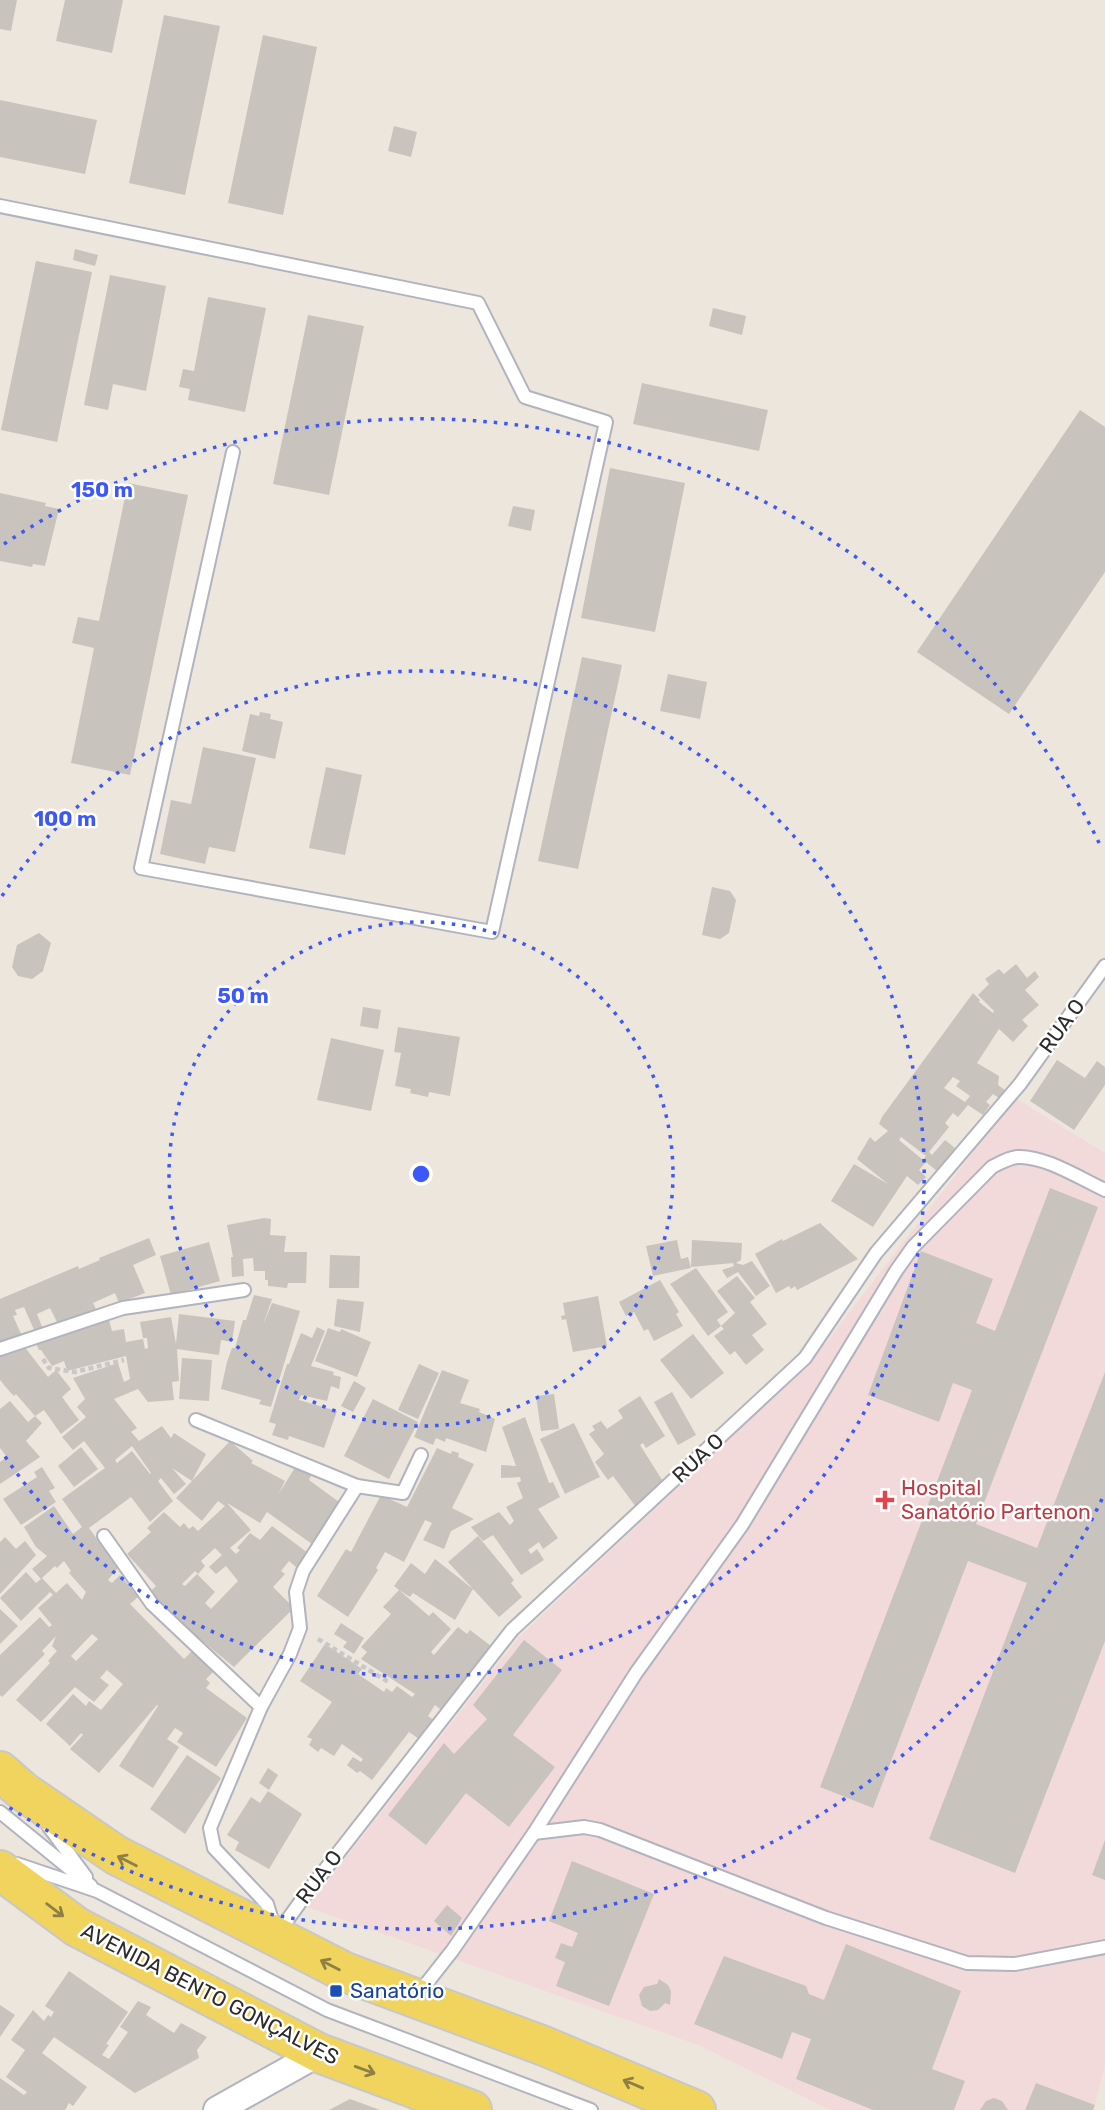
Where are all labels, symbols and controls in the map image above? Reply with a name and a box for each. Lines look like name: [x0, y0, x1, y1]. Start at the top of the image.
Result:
text: 150 m: [71, 477, 133, 502]
text: 100 m: [34, 806, 96, 831]
text: 50 m: [217, 983, 269, 1008]
street label: RUA O: [1034, 994, 1090, 1058]
centre of rings: [409, 1162, 433, 1186]
street label: RUA O: [667, 1428, 729, 1488]
place label: Hospital Sanatório Partenon: [901, 1475, 1091, 1524]
marker: Hospital Sanatório Partenon: [875, 1490, 895, 1510]
street label: RUA O: [290, 1845, 347, 1909]
one-way arrow: [118, 1854, 138, 1868]
one-way arrow: [45, 1903, 63, 1918]
street label: AVENIDA BENTO GONÇALVES: [77, 1918, 343, 2070]
one-way arrow: [320, 1957, 341, 1971]
place label: Sanatório: [350, 1978, 444, 2003]
marker: Sanatório: [328, 1983, 344, 1999]
one-way arrow: [354, 2065, 376, 2078]
one-way arrow: [622, 2076, 644, 2089]

